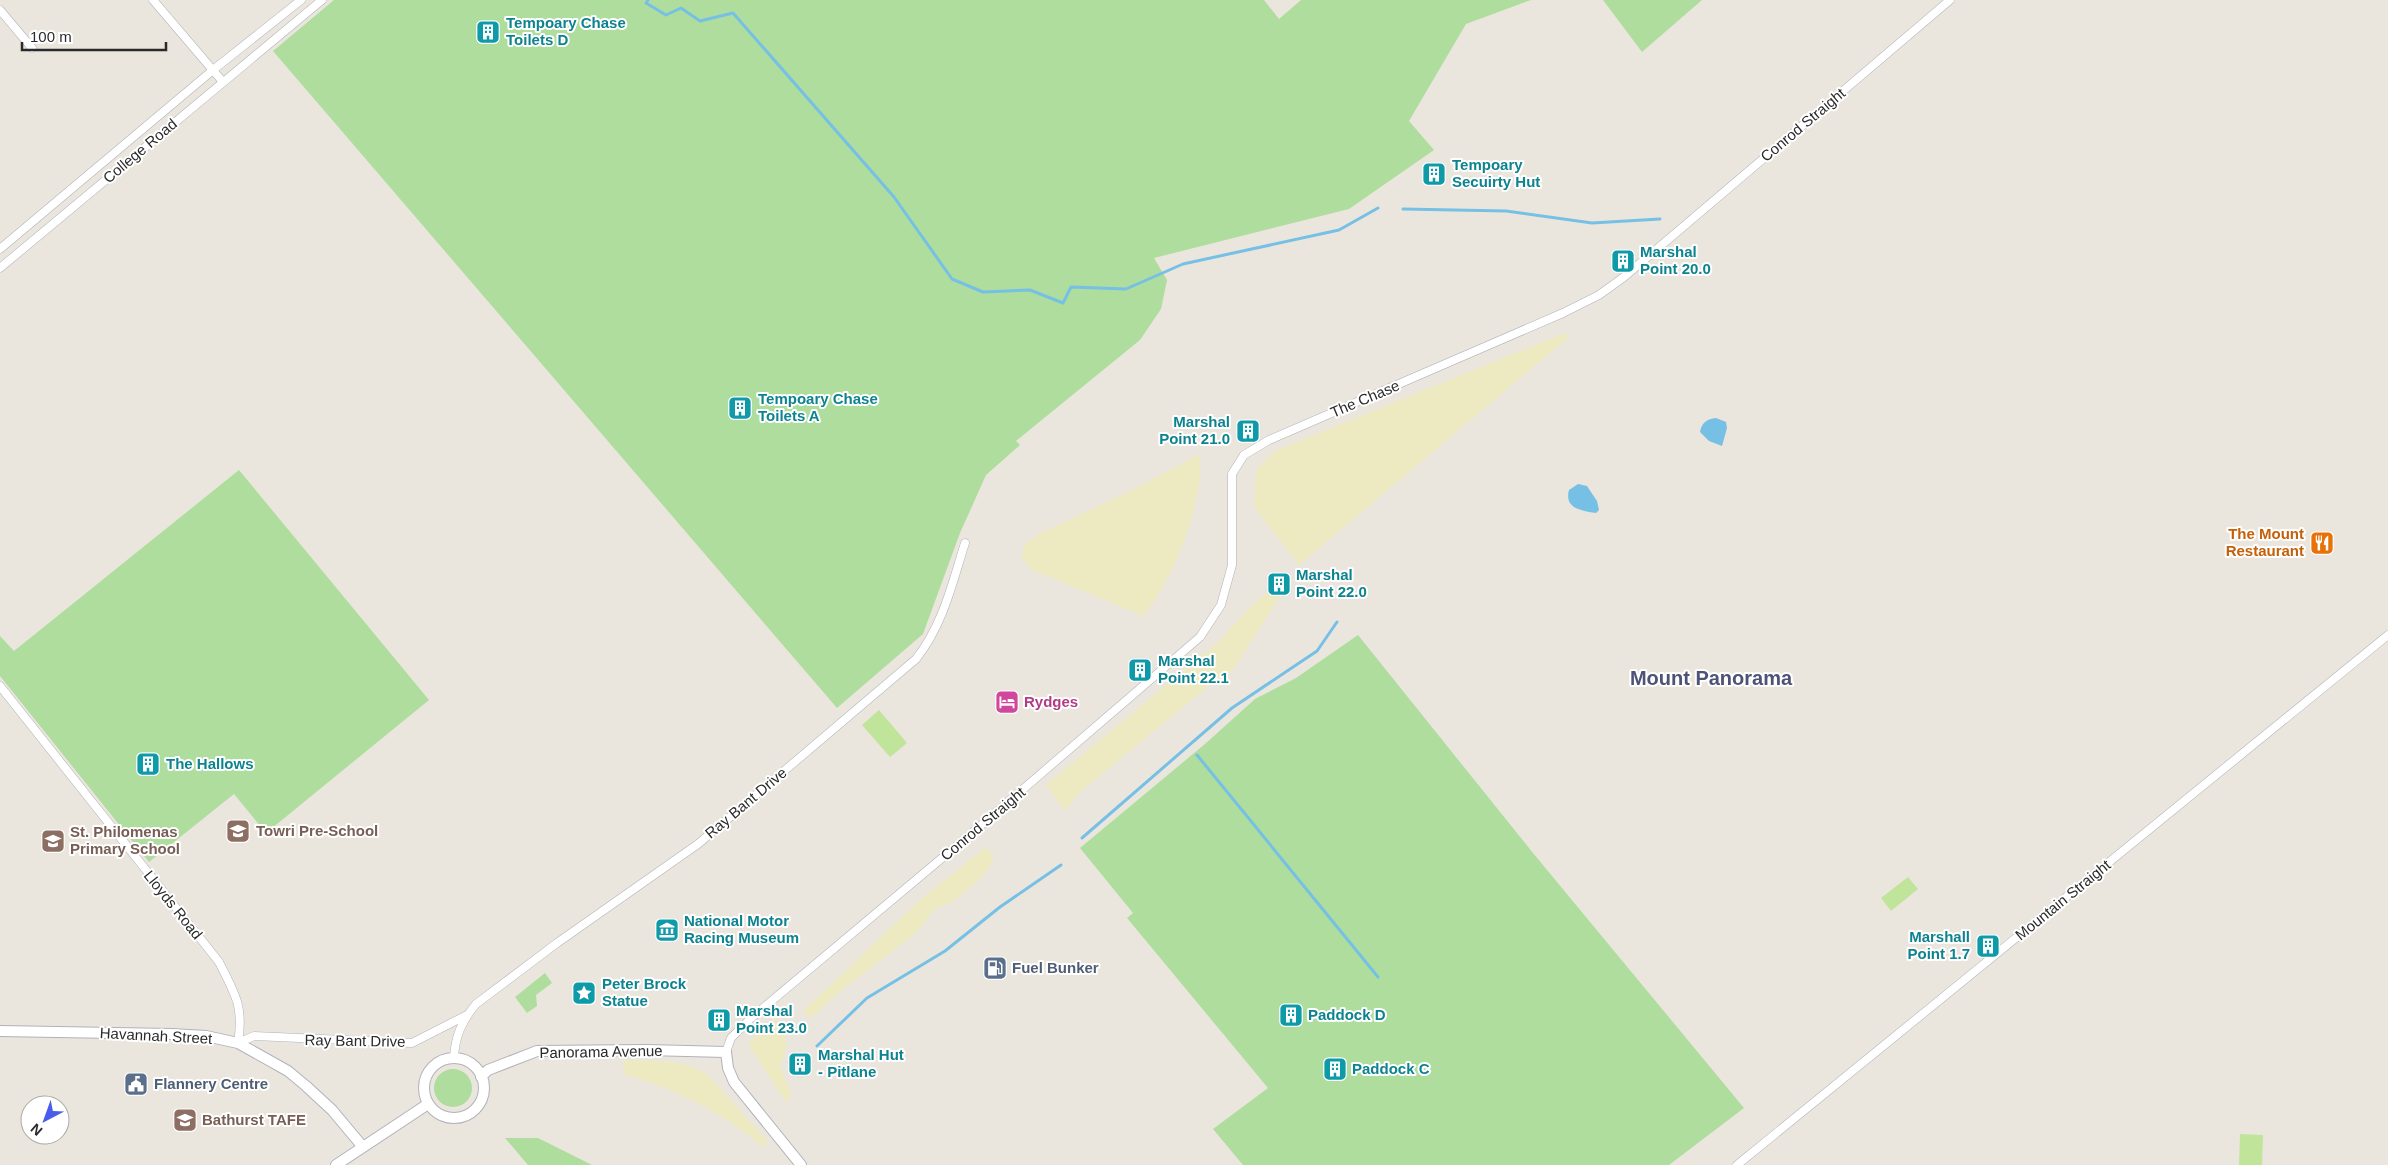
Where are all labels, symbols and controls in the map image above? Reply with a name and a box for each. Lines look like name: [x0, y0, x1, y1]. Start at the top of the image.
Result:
place label: Tempoary Chase Toilets D: [506, 14, 626, 48]
building icon: Tempoary Chase Toilets D: [475, 19, 501, 45]
scale bar: [22, 20, 166, 52]
text: 100 m: [30, 28, 72, 45]
street label: Conrod Straight: [1757, 84, 1849, 165]
street label: College Road: [99, 115, 180, 186]
place label: Tempoary Secuirty Hut: [1452, 156, 1540, 190]
building icon: Tempoary Secuirty Hut: [1421, 161, 1447, 187]
place label: Marshal Point 20.0: [1640, 243, 1711, 277]
building icon: Marshal Point 20.0: [1610, 248, 1636, 274]
street label: The Chase: [1328, 376, 1402, 421]
place label: Tempoary Chase Toilets A: [758, 390, 878, 424]
building icon: Tempoary Chase Toilets A: [727, 395, 753, 421]
place label: Marshal Point 21.0: [1159, 413, 1230, 447]
building icon: Marshal Point 21.0: [1235, 418, 1261, 444]
place label: The Mount Restaurant: [2226, 525, 2304, 559]
restaurant icon: The Mount Restaurant: [2309, 530, 2335, 556]
place label: Marshal Point 22.0: [1296, 566, 1367, 600]
building icon: Marshal Point 22.0: [1266, 571, 1292, 597]
place label: Marshal Point 22.1: [1158, 652, 1229, 686]
building icon: Marshal Point 22.1: [1127, 657, 1153, 683]
district label: Mount Panorama: [1630, 667, 1793, 689]
hotel icon: Rydges: [994, 689, 1020, 715]
place label: Rydges: [1024, 693, 1078, 710]
building icon: The Hallows: [135, 751, 161, 777]
place label: The Hallows: [166, 755, 254, 772]
street label: Ray Bant Drive: [702, 764, 790, 842]
street label: Conrod Straight: [937, 783, 1029, 864]
school or university icon: Towri Pre-School: [225, 818, 251, 844]
place label: Towri Pre-School: [256, 822, 378, 839]
place label: St. Philomenas Primary School: [70, 823, 180, 857]
school or university icon: St. Philomenas Primary School: [40, 828, 66, 854]
street label: Mountain Straight: [2012, 855, 2114, 943]
street label: Lloyds Road: [141, 867, 206, 942]
place label: National Motor Racing Museum: [684, 912, 799, 946]
museum icon: National Motor Racing Museum: [654, 917, 680, 943]
place label: Marshall Point 1.7: [1907, 928, 1970, 962]
building icon: Marshall Point 1.7: [1975, 933, 2001, 959]
fuel station icon: Fuel Bunker: [982, 955, 1008, 981]
place label: Fuel Bunker: [1012, 959, 1099, 976]
place label: Peter Brock Statue: [602, 975, 687, 1009]
place icon: Peter Brock Statue: [571, 980, 597, 1006]
place label: Marshal Point 23.0: [736, 1002, 807, 1036]
building icon: Paddock D: [1278, 1002, 1304, 1028]
place label: Paddock D: [1308, 1006, 1386, 1023]
building icon: Marshal Point 23.0: [706, 1007, 732, 1033]
street label: Havannah Street: [99, 1024, 214, 1047]
street label: Ray Bant Drive: [304, 1031, 406, 1050]
street label: Panorama Avenue: [539, 1042, 663, 1061]
place label: Marshal Hut - Pitlane: [818, 1046, 904, 1080]
building icon: Marshal Hut - Pitlane: [787, 1051, 813, 1077]
building icon: Paddock C: [1322, 1056, 1348, 1082]
place label: Paddock C: [1352, 1060, 1430, 1077]
public building icon: Flannery Centre: [123, 1071, 149, 1097]
place label: Flannery Centre: [154, 1075, 268, 1092]
north arrow: [20, 1095, 70, 1145]
school or university icon: Bathurst TAFE: [172, 1107, 198, 1133]
place label: Bathurst TAFE: [202, 1111, 306, 1128]
text: N: [27, 1120, 46, 1139]

